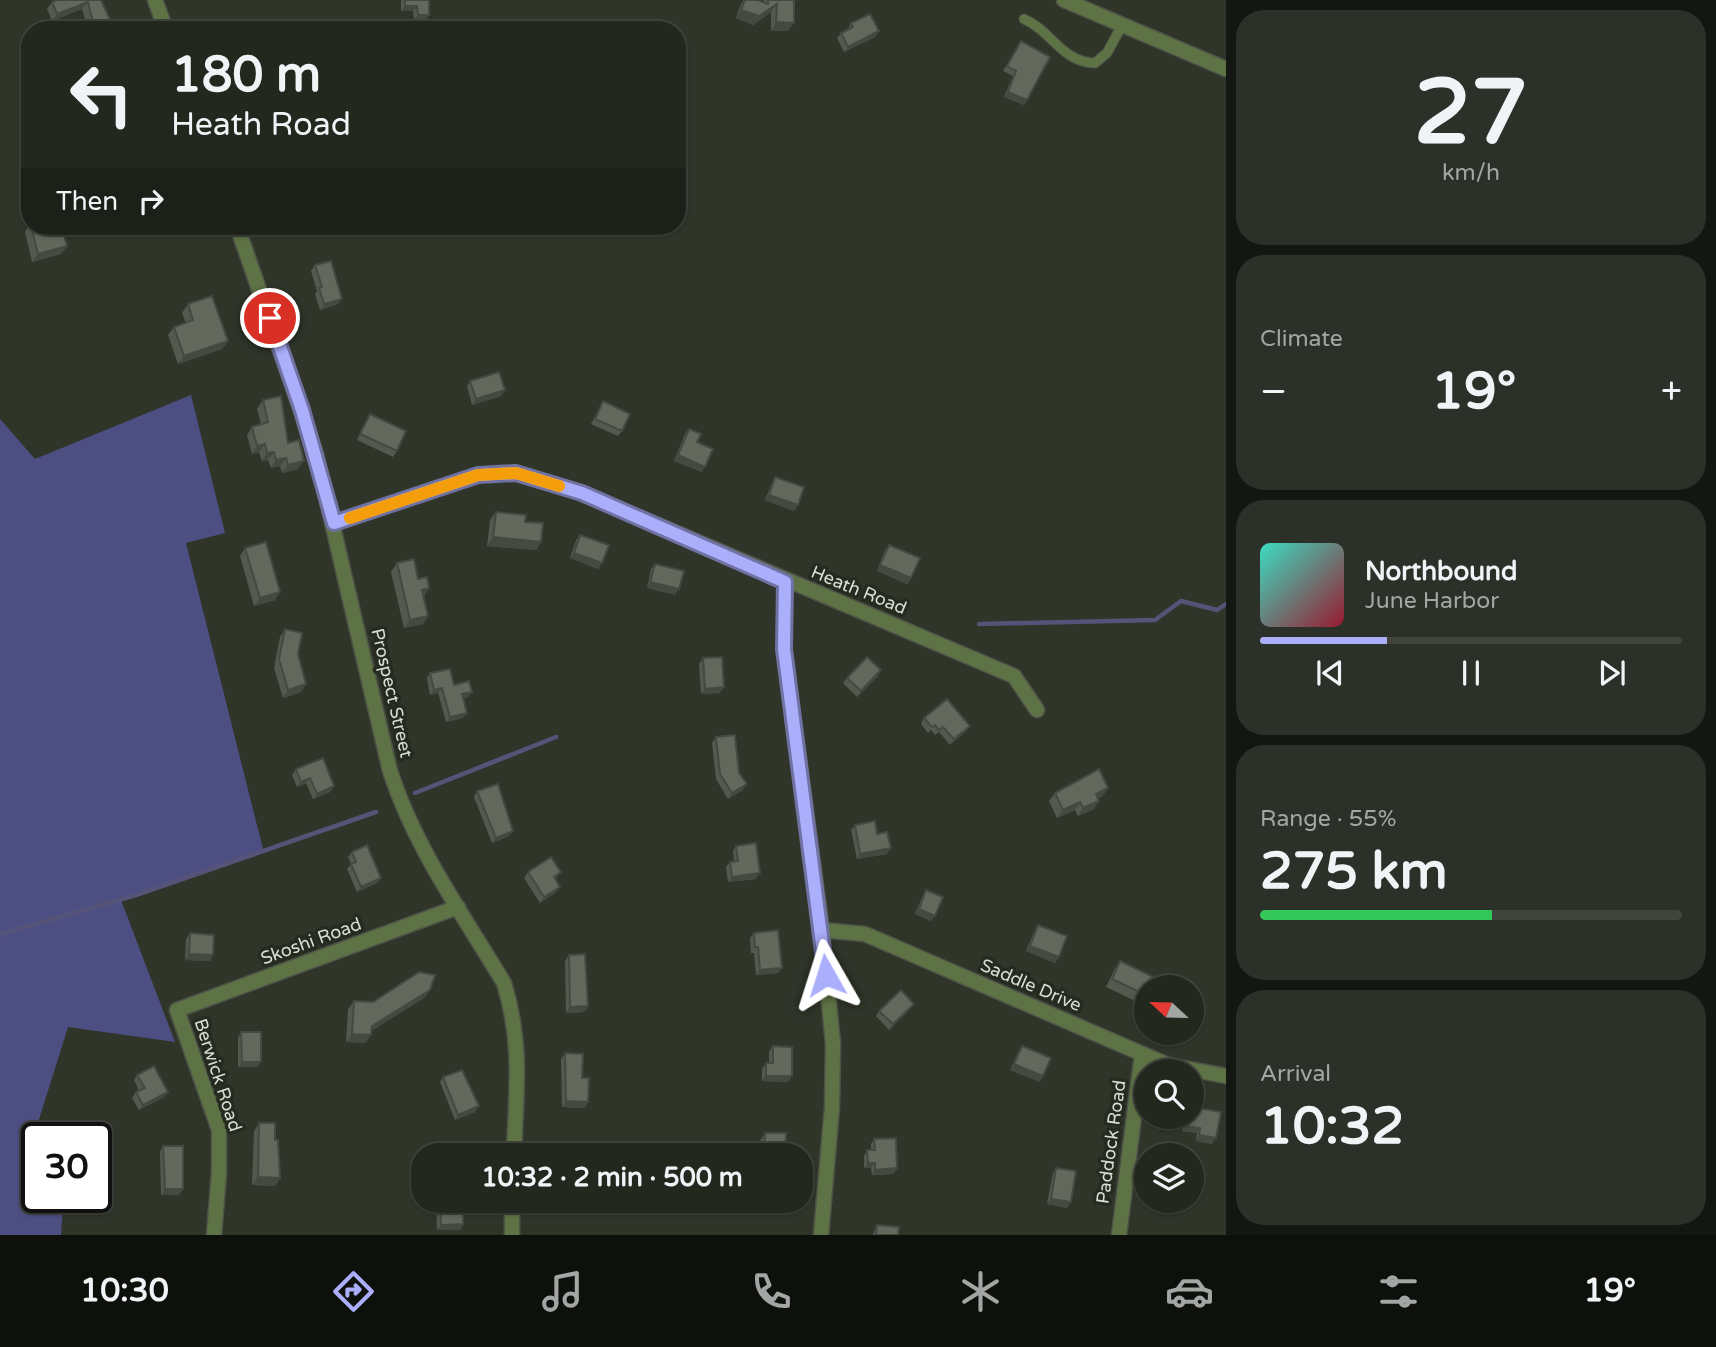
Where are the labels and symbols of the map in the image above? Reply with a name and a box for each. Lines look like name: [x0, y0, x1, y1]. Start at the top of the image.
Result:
pin: [240, 288, 300, 348]
street label: Heath Road: [808, 561, 910, 619]
street label: Prospect Street: [366, 626, 418, 760]
street label: Skoshi Road: [258, 913, 364, 969]
position arrow: [789, 938, 863, 1012]
street label: Saddle Drive: [977, 954, 1085, 1016]
north arrow: [1134, 975, 1204, 1045]
street label: Berwick Road: [189, 1016, 247, 1134]
street label: Paddock Road: [1091, 1079, 1131, 1205]
speed limit sign: 30: [21, 1122, 112, 1213]

